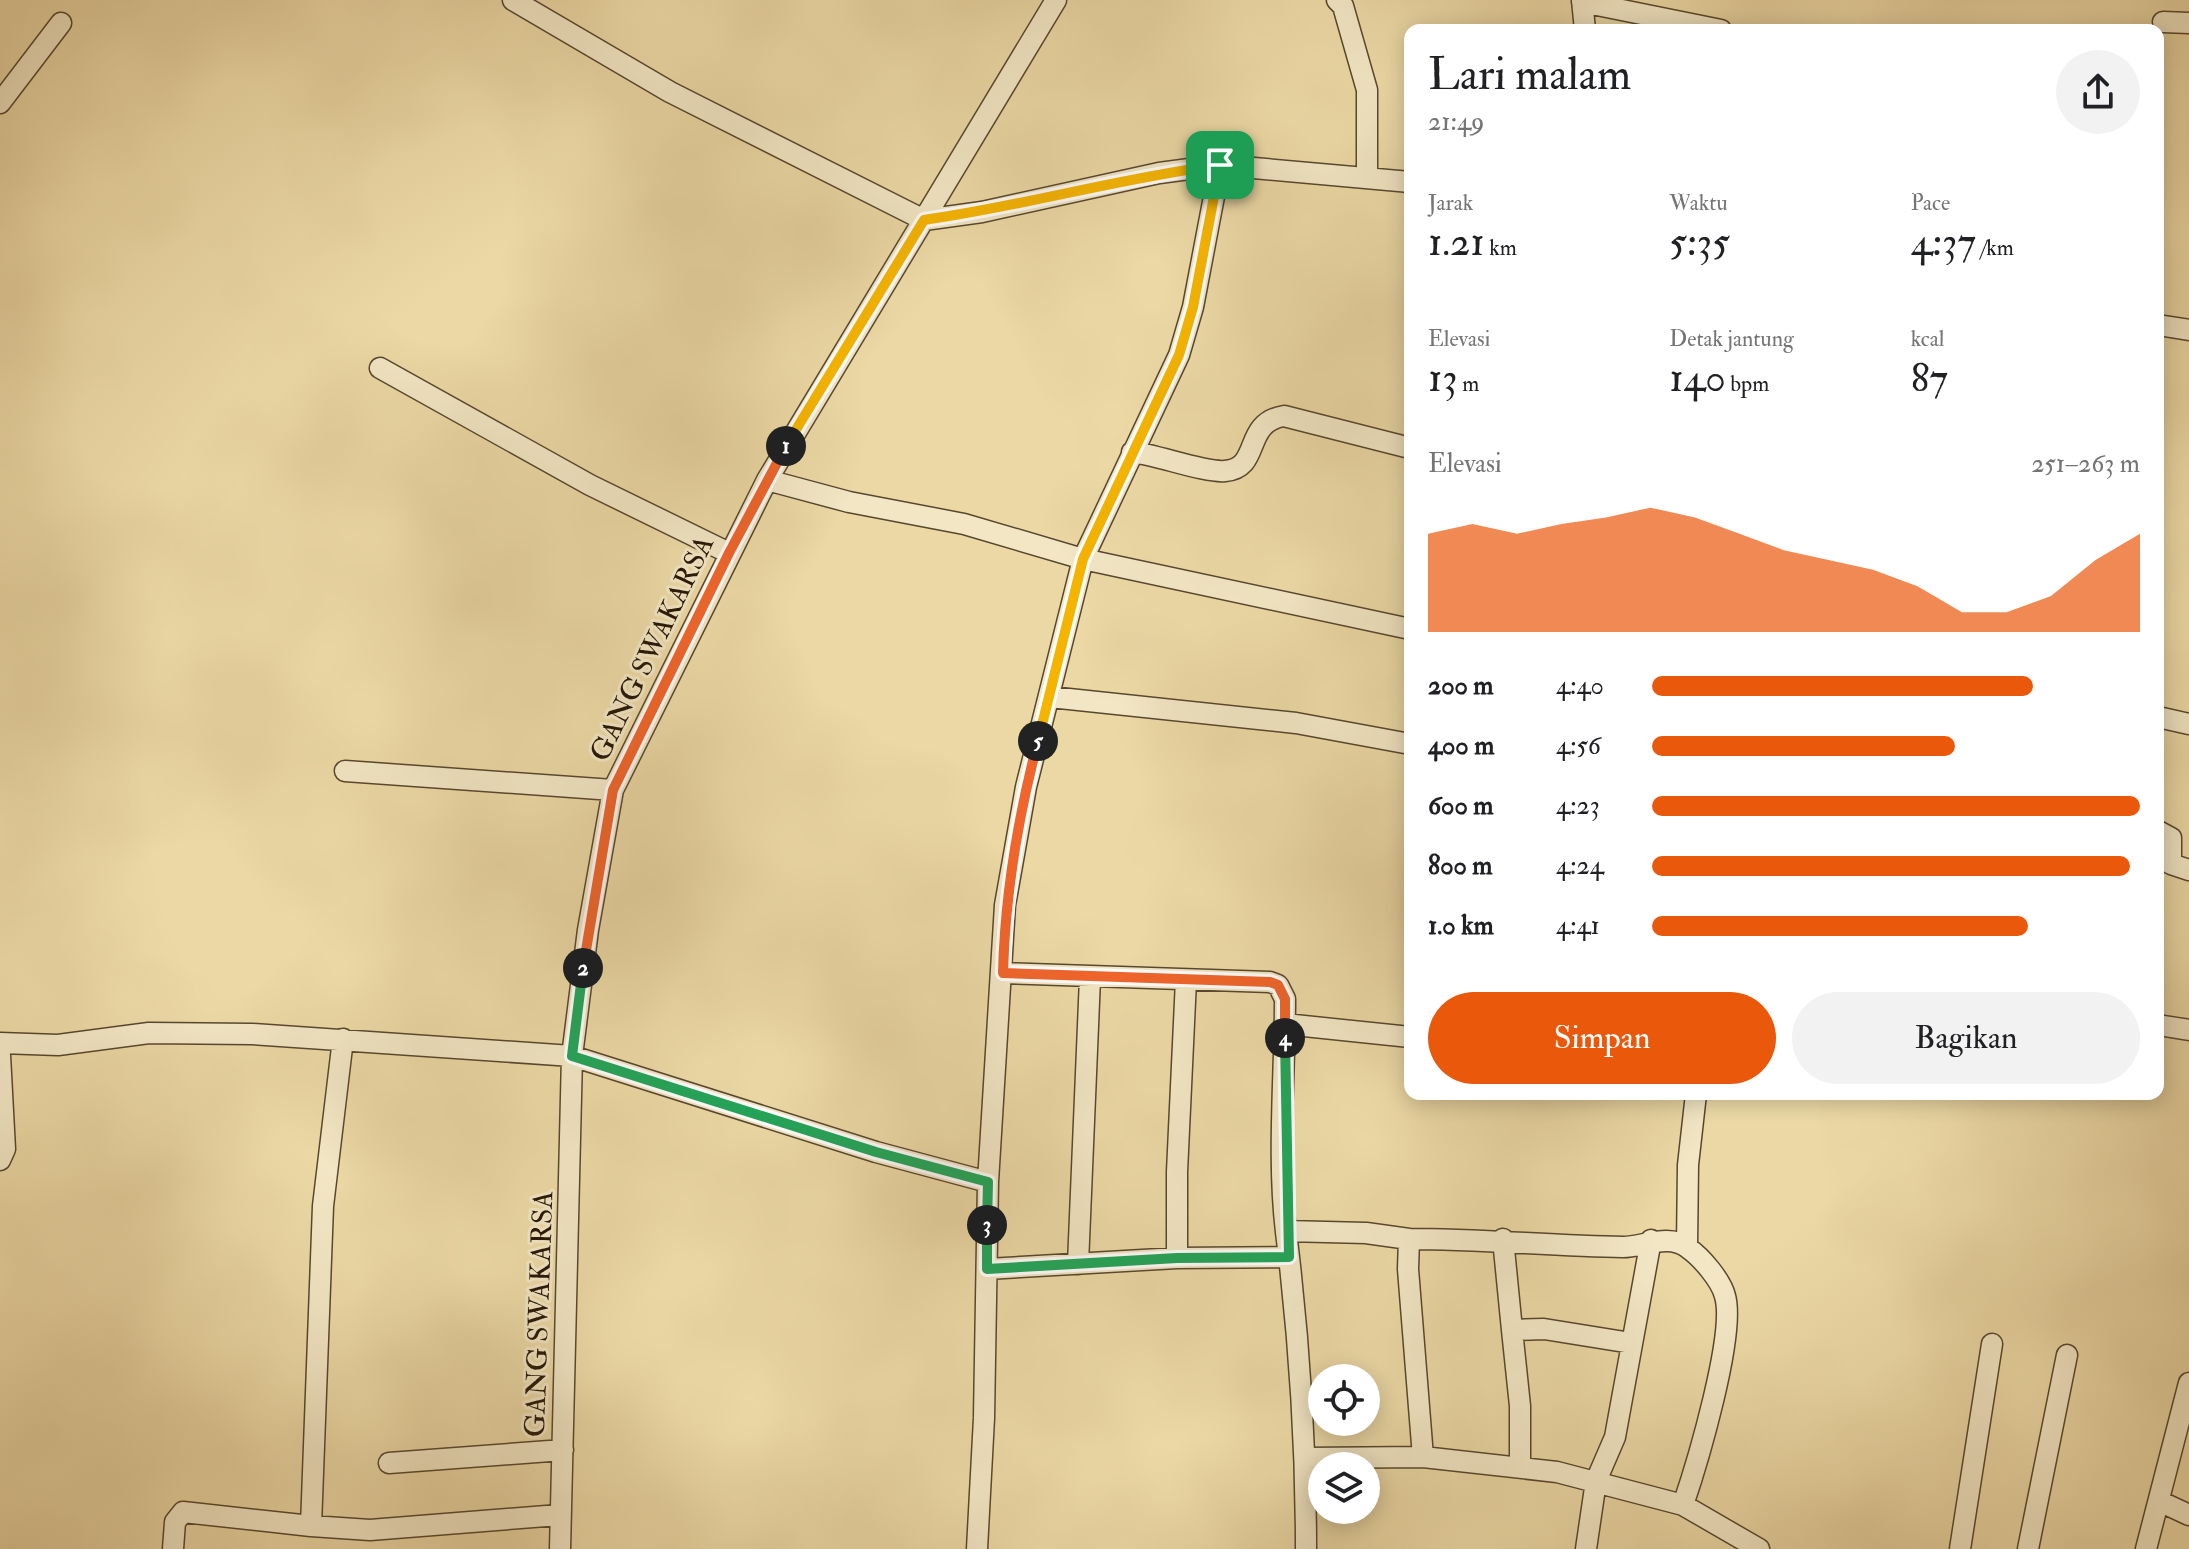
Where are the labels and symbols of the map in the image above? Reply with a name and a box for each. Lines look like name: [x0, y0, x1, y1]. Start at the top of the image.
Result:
pin: [1186, 131, 1254, 199]
pin: 1: [766, 426, 806, 466]
street label: GANG SWAKARSA: [583, 530, 722, 767]
pin: 5: [1018, 721, 1058, 761]
pin: 2: [563, 948, 603, 988]
pin: 4: [1265, 1018, 1305, 1058]
street label: GANG SWAKARSA: [518, 1190, 561, 1438]
pin: 3: [967, 1205, 1007, 1245]

